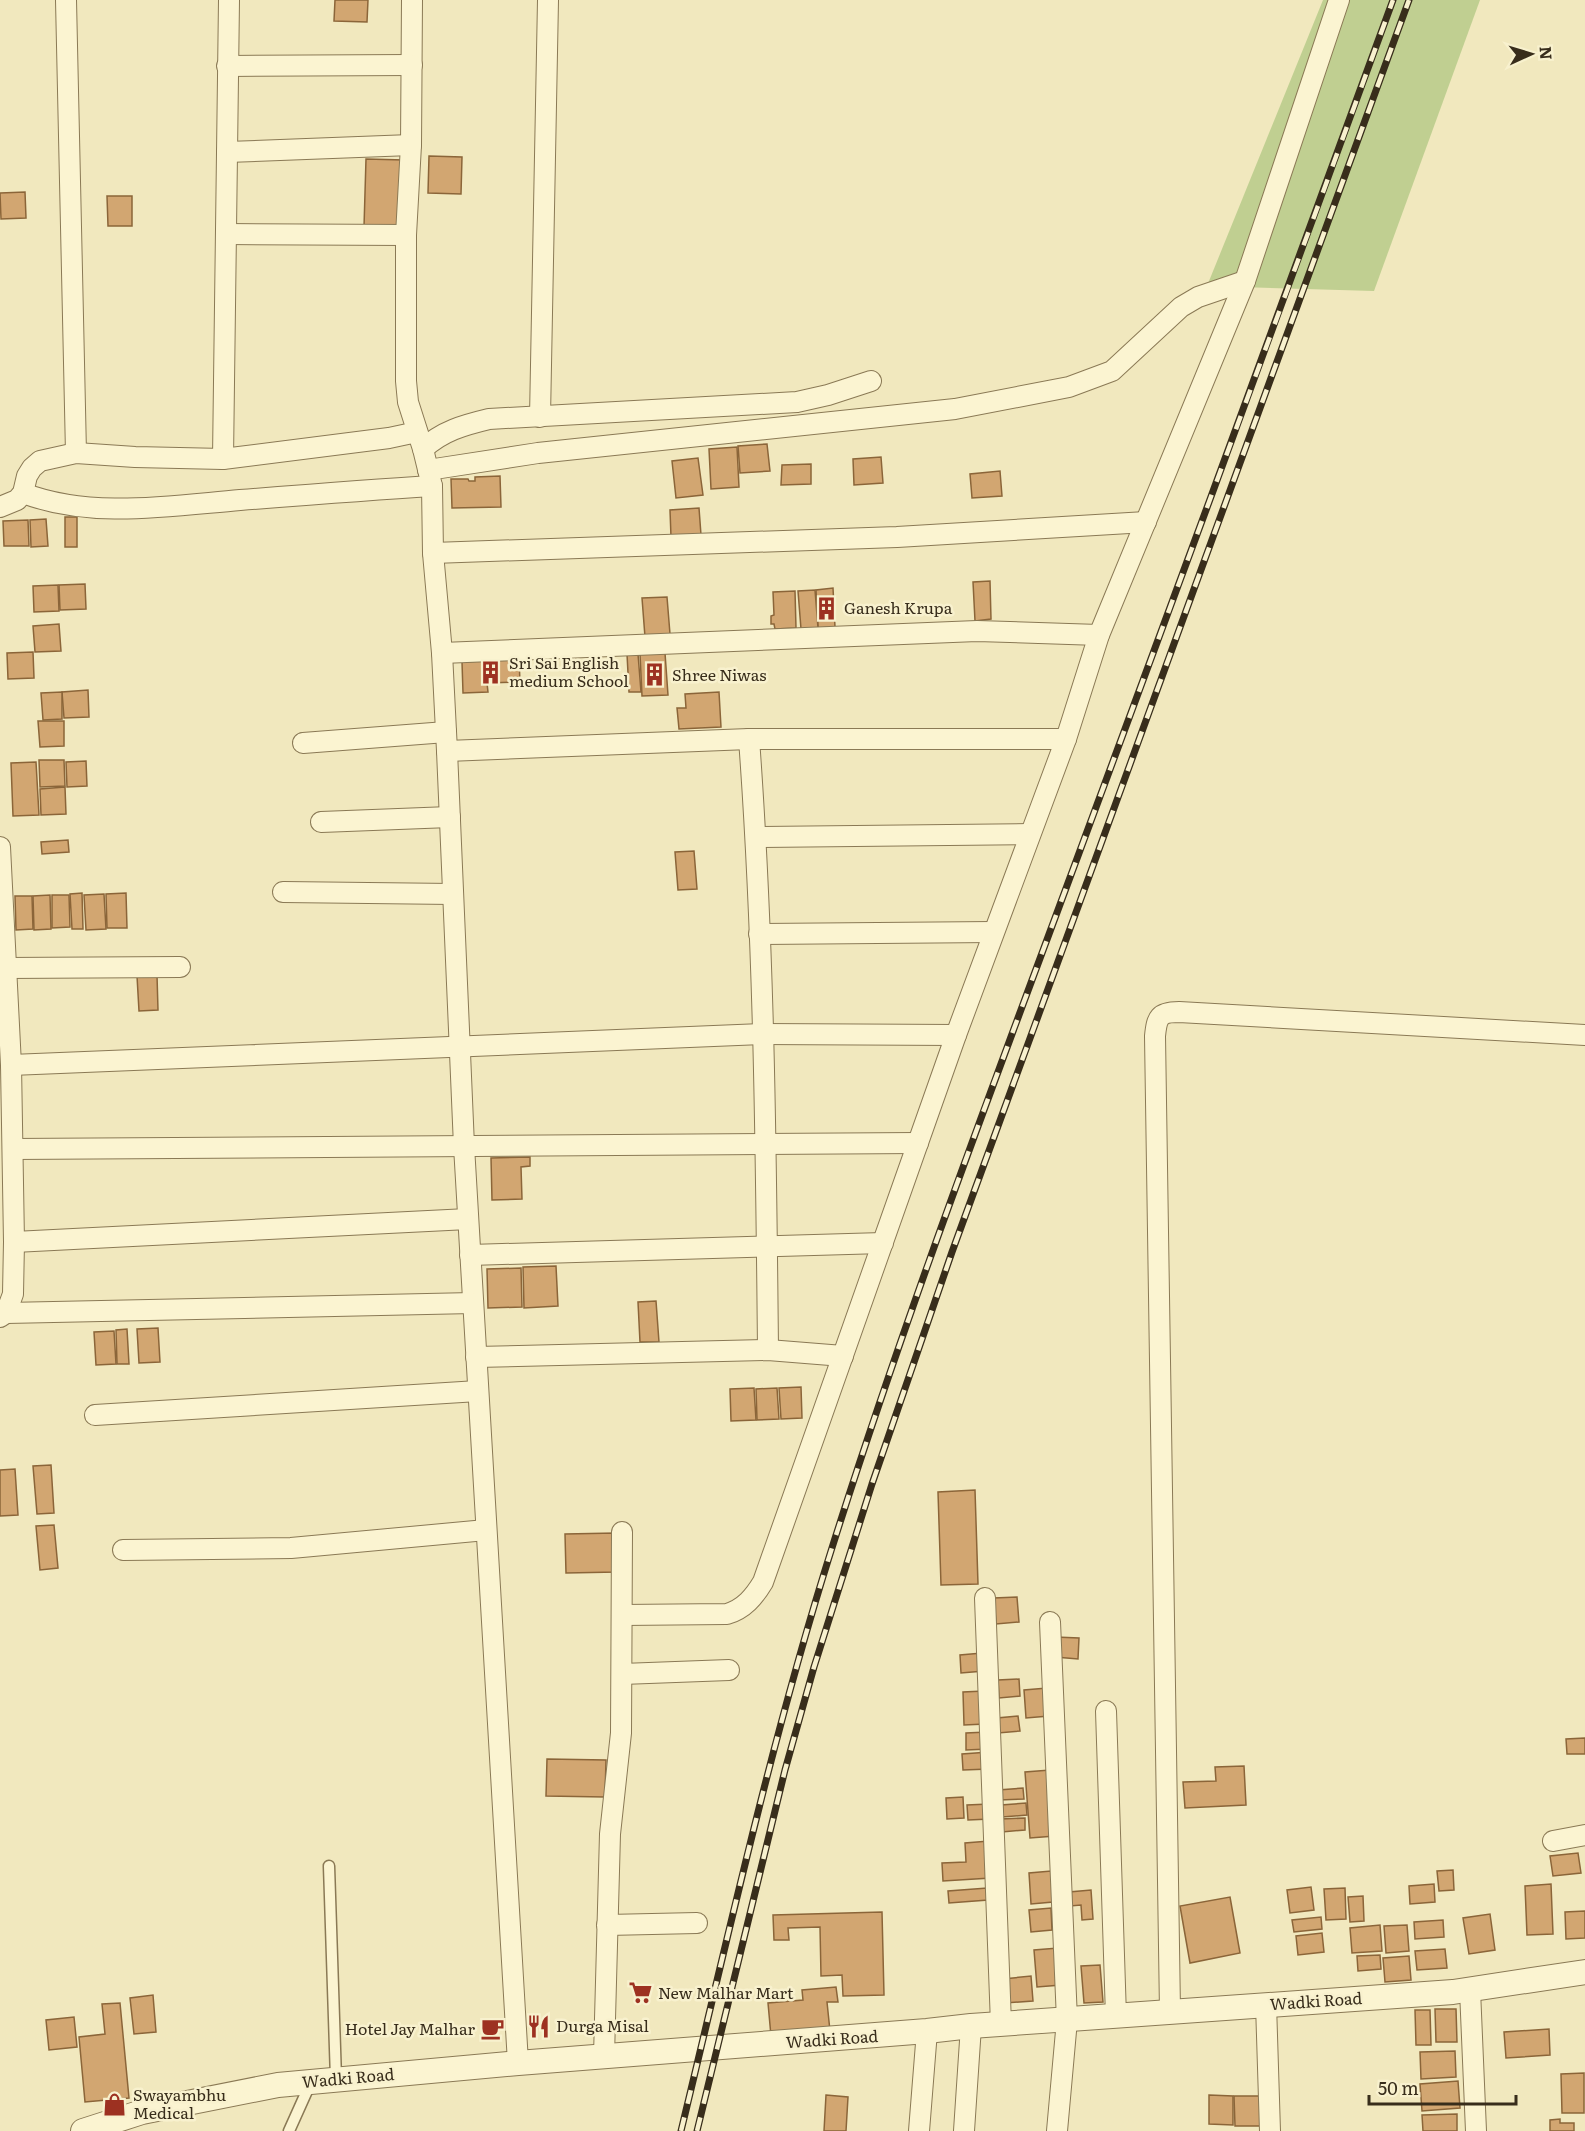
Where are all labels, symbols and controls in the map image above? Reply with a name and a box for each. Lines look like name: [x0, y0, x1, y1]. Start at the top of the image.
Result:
north arrow: [1501, 24, 1561, 84]
text: N: [1535, 45, 1559, 60]
building icon: Ganesh Krupa: [813, 595, 839, 621]
place label: Ganesh Krupa: [844, 595, 953, 619]
place label: Sri Sai English medium School: [509, 650, 629, 692]
building icon: Sri Sai English medium School: [478, 659, 504, 685]
building icon: Shree Niwas: [641, 662, 667, 688]
place label: Shree Niwas: [672, 662, 766, 686]
supermarket icon: New Malhar Mart: [627, 1980, 653, 2006]
place label: New Malhar Mart: [658, 1980, 794, 2004]
street label: Wadki Road: [1269, 1985, 1363, 2015]
restaurant icon: Durga Misal: [525, 2013, 551, 2039]
place label: Durga Misal: [556, 2013, 649, 2037]
place label: Hotel Jay Malhar: [345, 2016, 475, 2040]
cafe icon: Hotel Jay Malhar: [480, 2016, 506, 2042]
street label: Wadki Road: [785, 2023, 879, 2053]
street label: Wadki Road: [301, 2061, 395, 2093]
scale bar: [1369, 2068, 1516, 2106]
text: 50 m: [1378, 2074, 1419, 2101]
place label: Swayambhu Medical: [133, 2082, 226, 2124]
shop icon: Swayambhu Medical: [102, 2091, 128, 2117]

